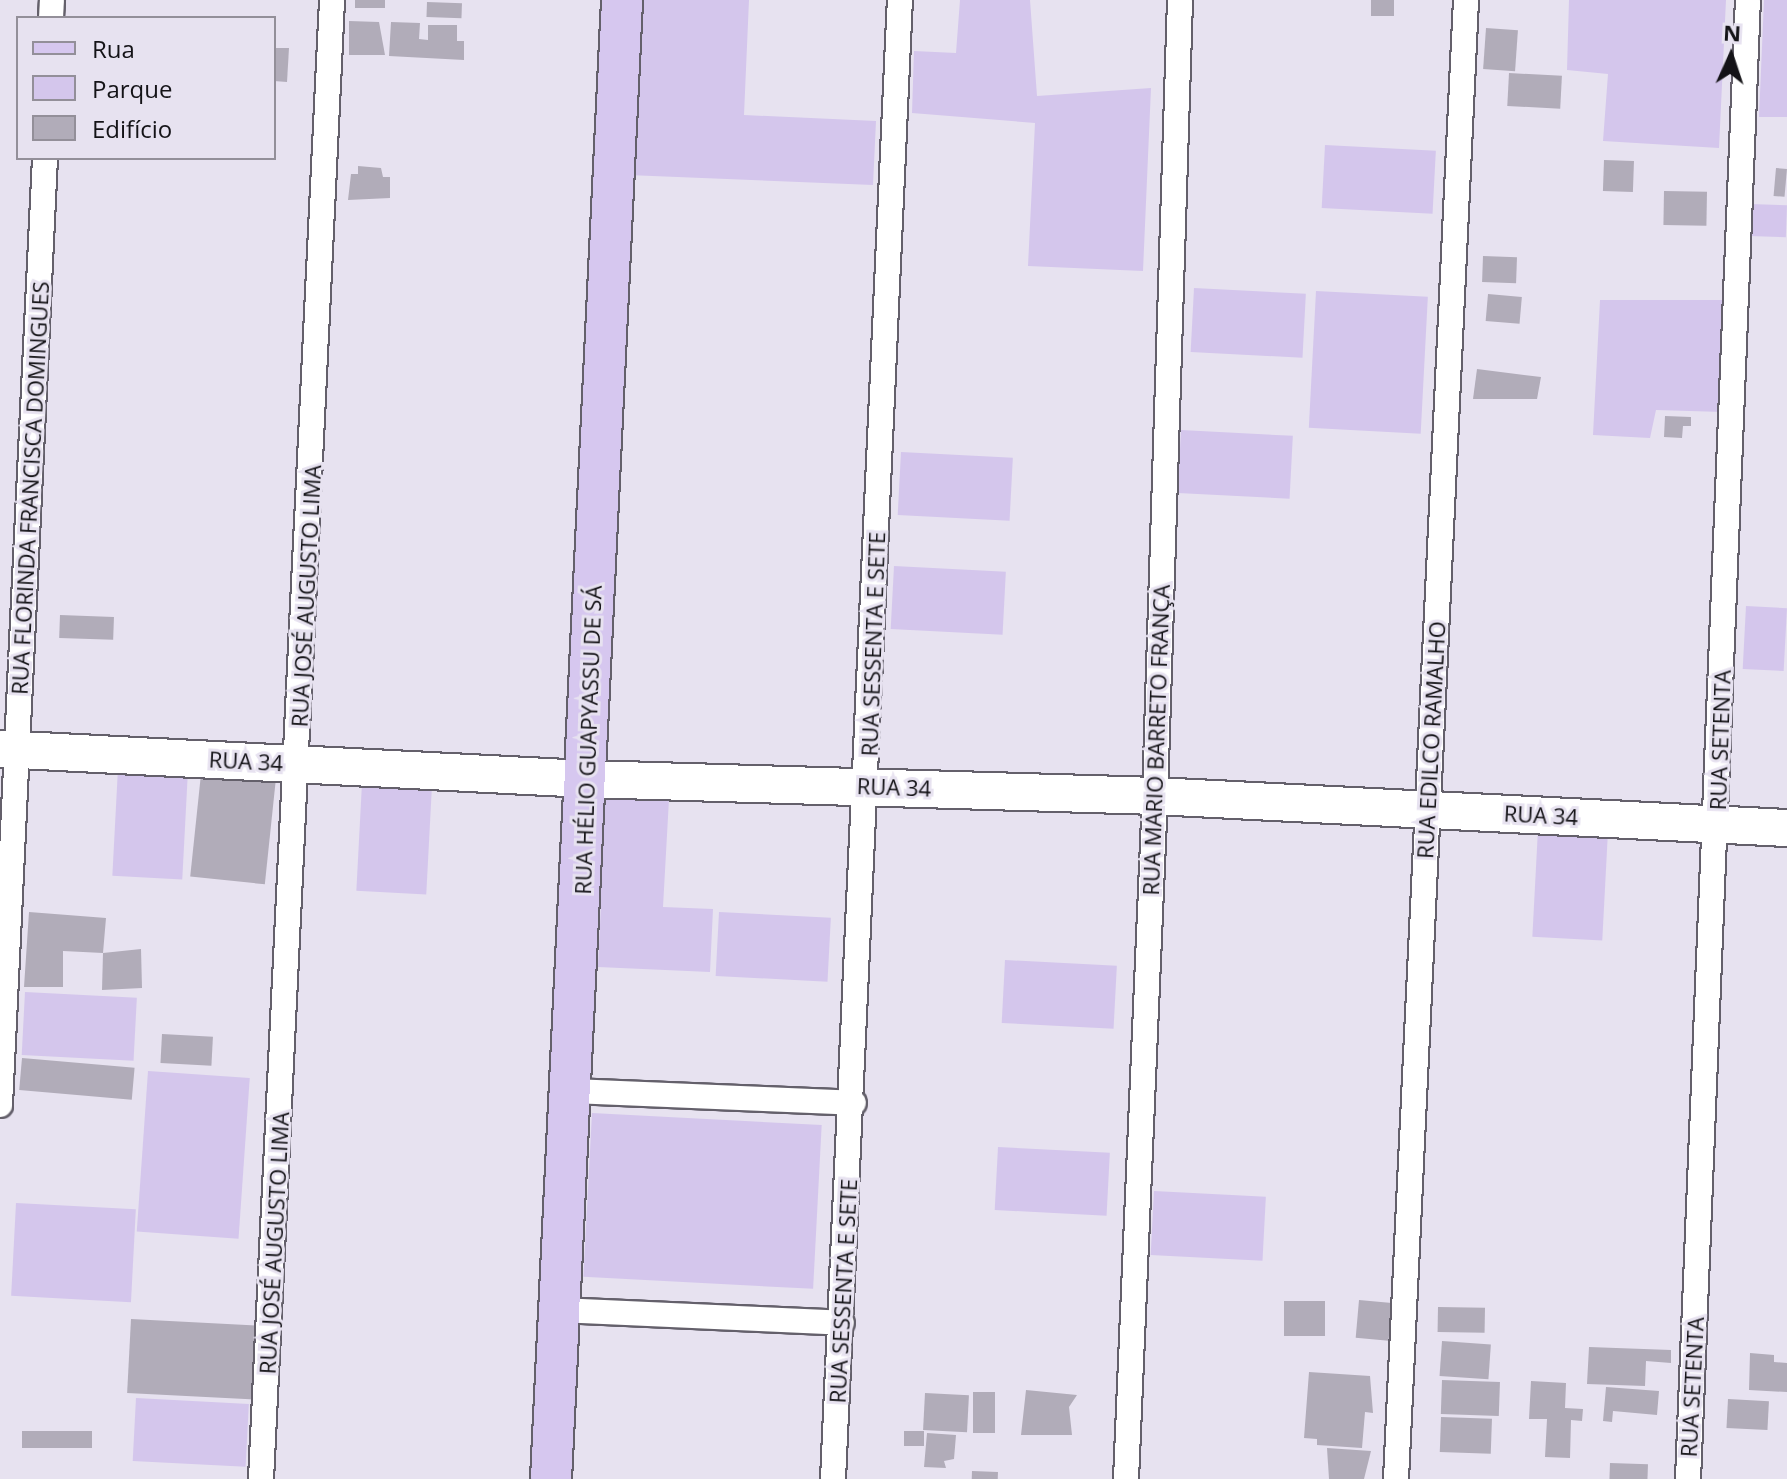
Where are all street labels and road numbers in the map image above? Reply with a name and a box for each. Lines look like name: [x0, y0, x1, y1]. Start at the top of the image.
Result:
street label: RUA FLORINDA FRANCISCA DOMINGUES: [6, 281, 54, 695]
street label: RUA JOSÉ AUGUSTO LIMA: [286, 464, 326, 728]
street label: RUA SESSENTA E SETE: [856, 531, 890, 757]
street label: RUA MARIO BARRETO FRANÇA: [1137, 584, 1175, 896]
street label: RUA HÉLIO GUAPYASSU DE SÁ: [569, 585, 607, 895]
street label: RUA EDILCO RAMALHO: [1412, 621, 1450, 859]
street label: RUA SETENTA: [1704, 669, 1736, 811]
street label: RUA 34: [208, 746, 284, 776]
street label: RUA 34: [856, 773, 932, 801]
street label: RUA 34: [1503, 800, 1579, 830]
street label: RUA JOSÉ AUGUSTO LIMA: [254, 1111, 294, 1375]
street label: RUA SESSENTA E SETE: [824, 1178, 862, 1404]
street label: RUA SETENTA: [1675, 1316, 1709, 1458]

